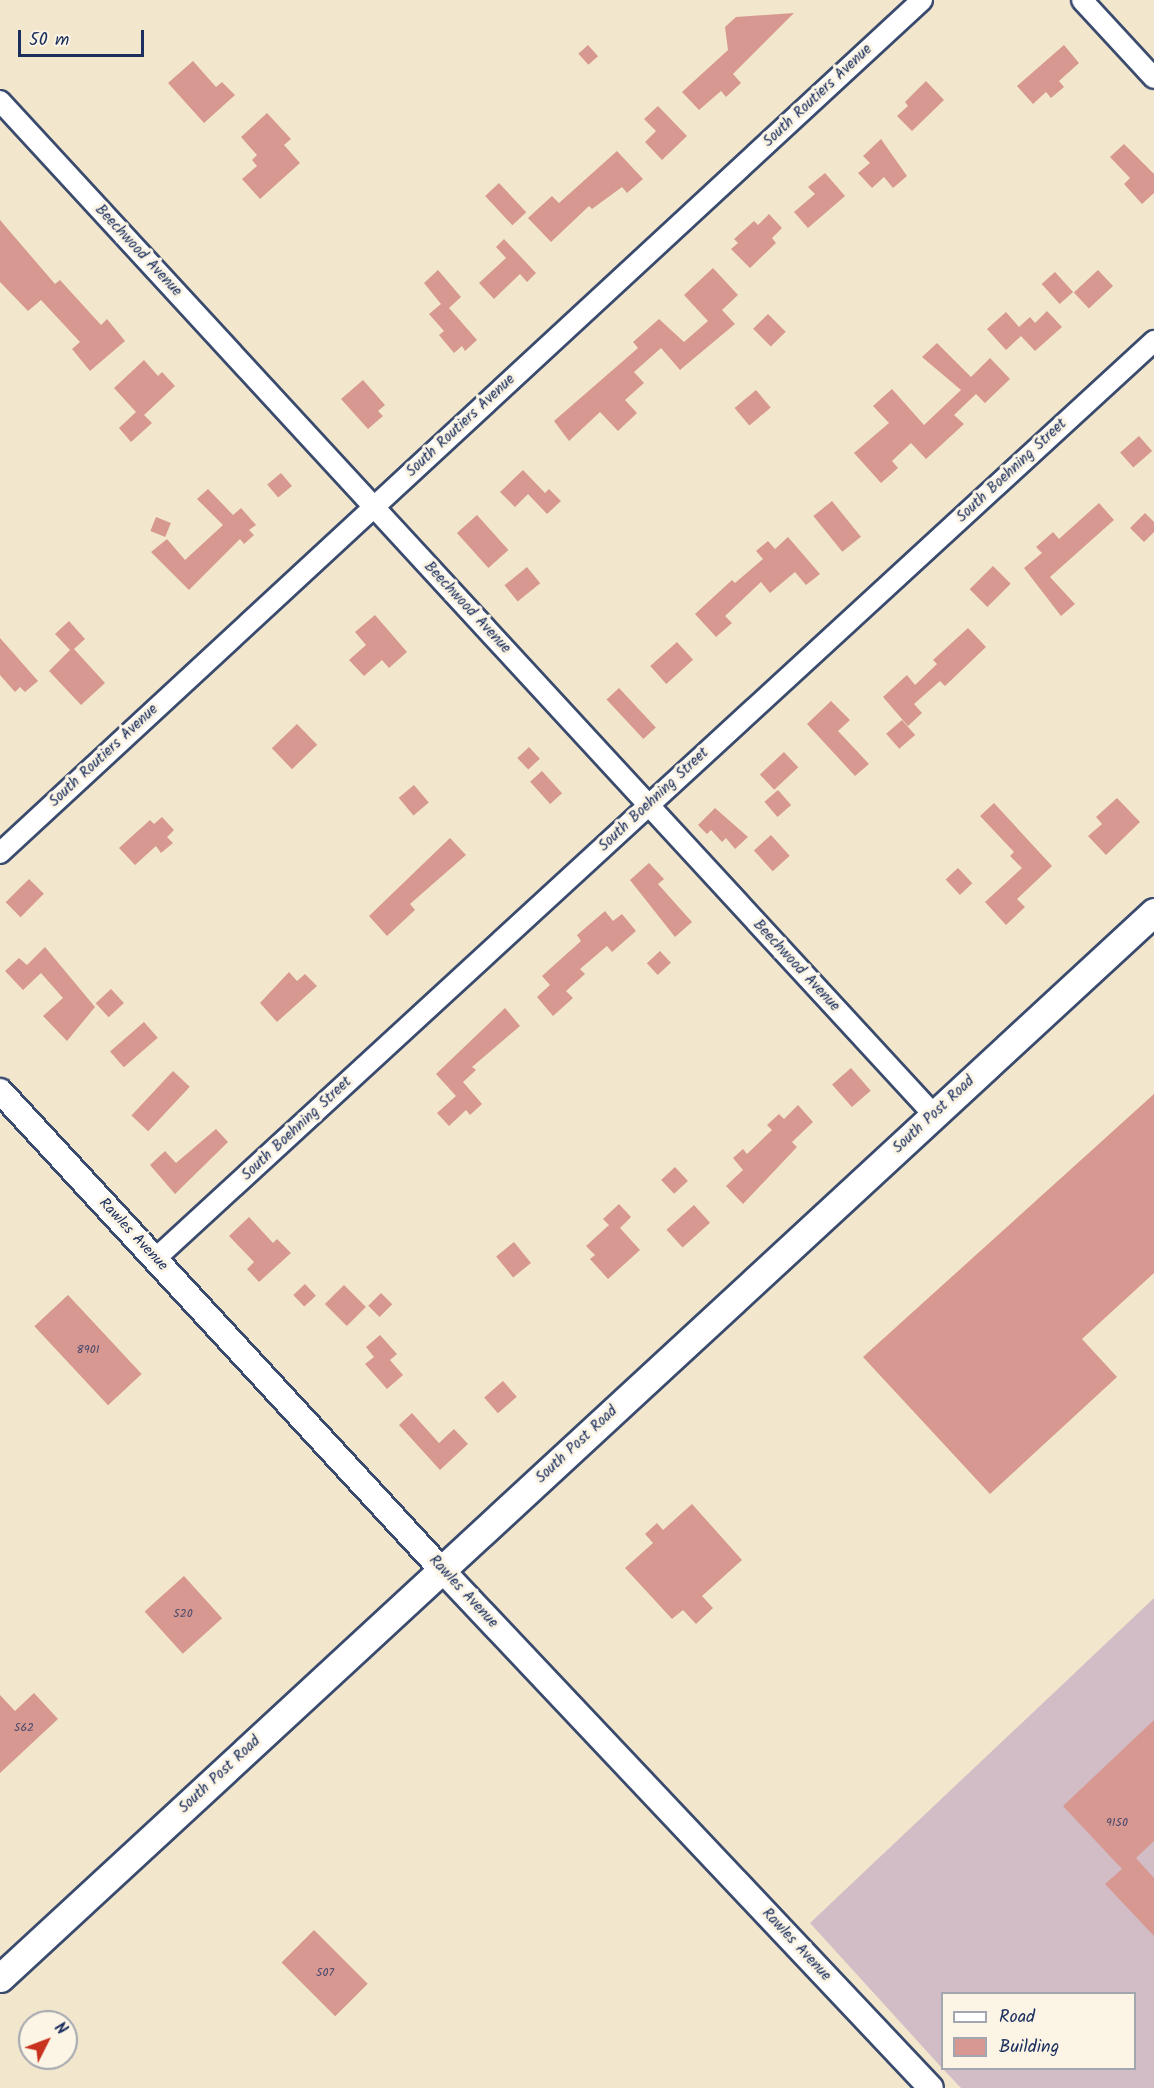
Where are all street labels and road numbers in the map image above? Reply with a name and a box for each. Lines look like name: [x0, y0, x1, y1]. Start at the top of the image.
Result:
street label: South Routiers Avenue: [760, 41, 876, 151]
street label: Beechwood Avenue: [91, 201, 185, 301]
street label: South Routiers Avenue: [403, 371, 519, 481]
street label: South Boehning Street: [953, 415, 1071, 527]
street label: Beechwood Avenue: [420, 558, 514, 658]
street label: South Routiers Avenue: [46, 701, 162, 811]
street label: South Boehning Street: [595, 744, 713, 856]
street label: Beechwood Avenue: [749, 916, 843, 1016]
street label: South Boehning Street: [238, 1073, 356, 1185]
street label: South Post Road: [889, 1073, 979, 1157]
street label: Rawles Avenue: [95, 1195, 171, 1275]
street label: South Post Road: [532, 1403, 622, 1487]
street label: Rawles Avenue: [425, 1552, 501, 1632]
street label: South Post Road: [175, 1733, 265, 1817]
street label: Rawles Avenue: [758, 1905, 834, 1985]

